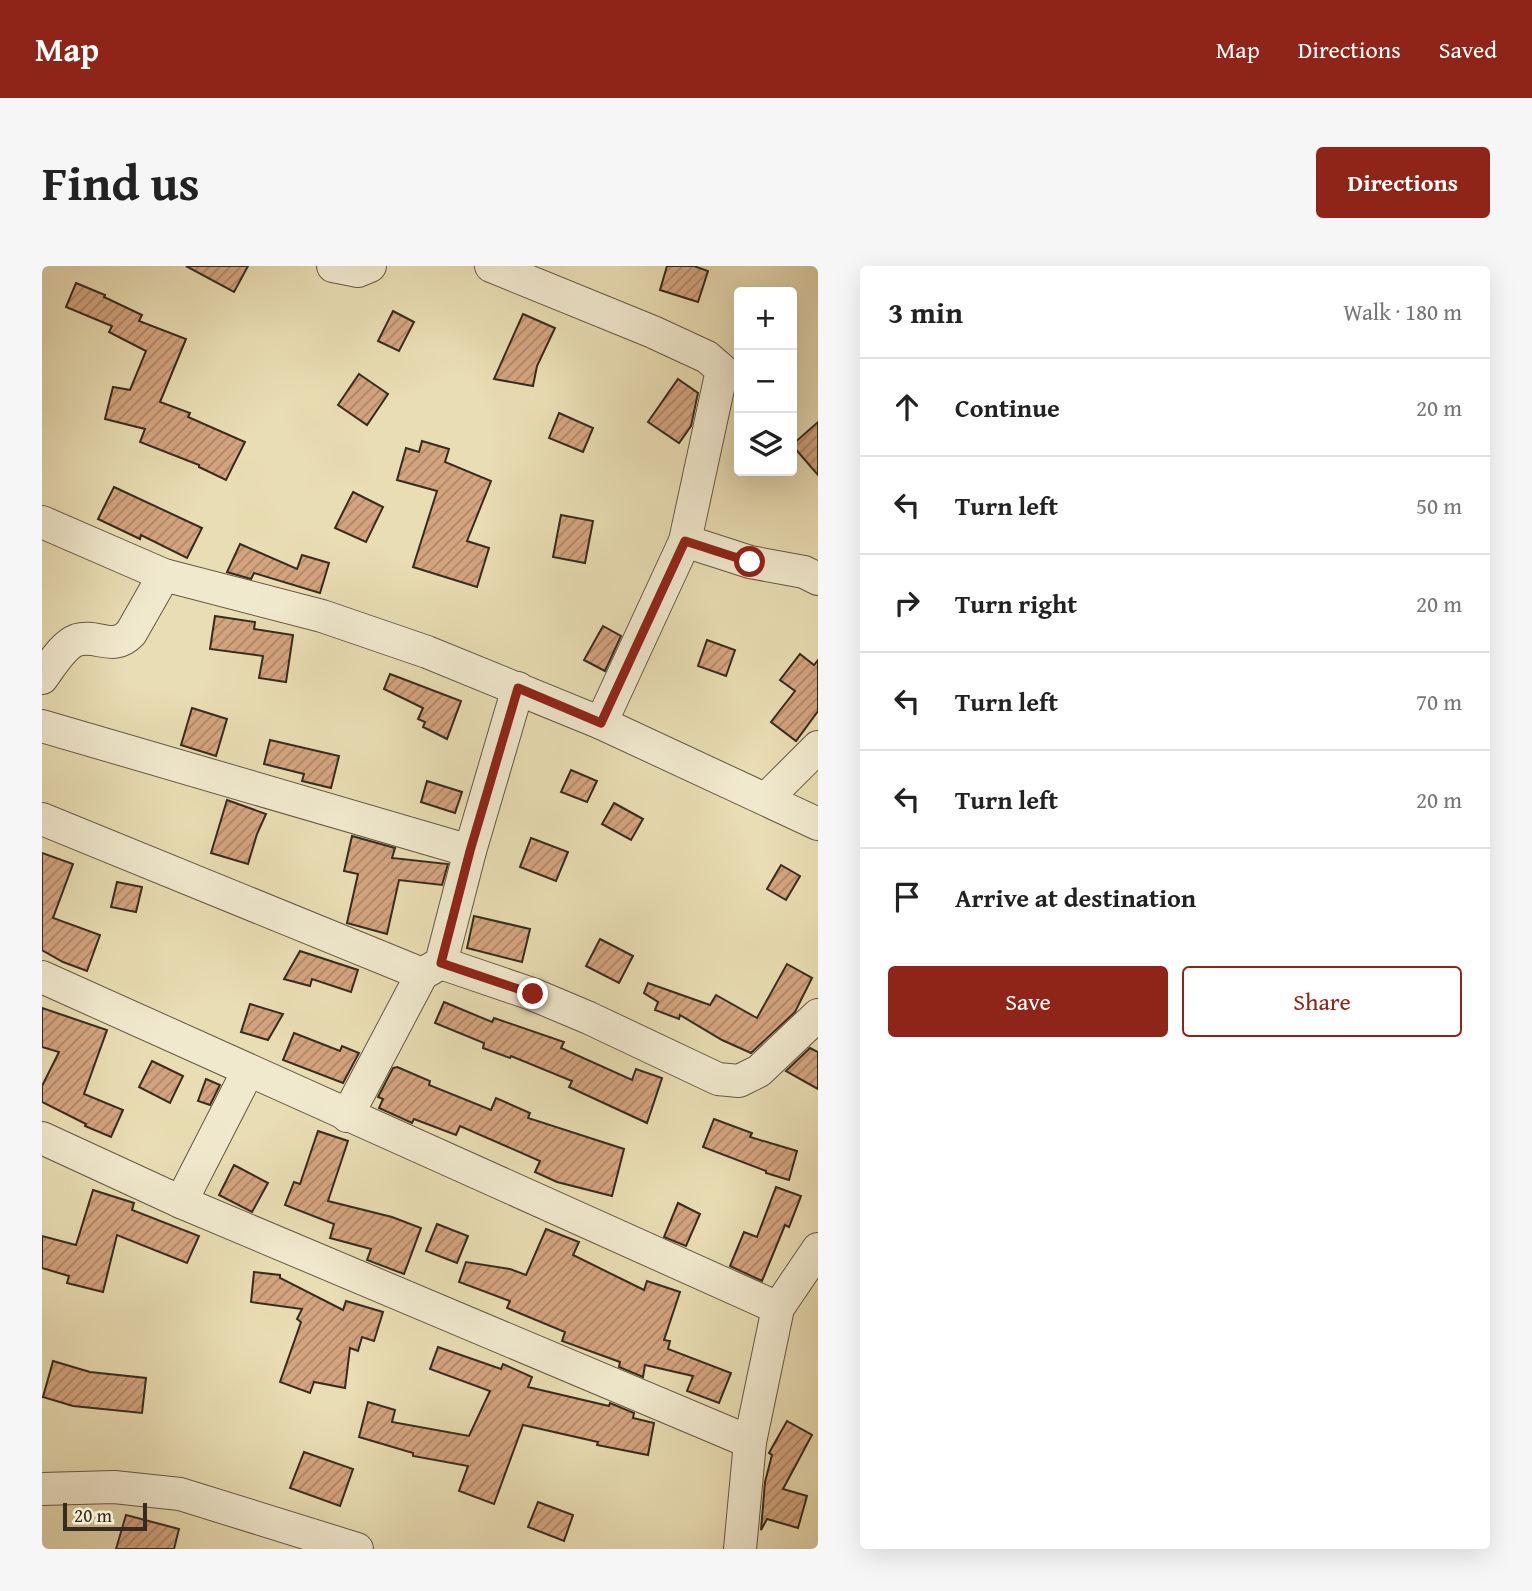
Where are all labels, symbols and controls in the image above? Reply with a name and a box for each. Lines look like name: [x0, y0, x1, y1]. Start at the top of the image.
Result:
text: Map: [35, 25, 99, 73]
text: Map: [1216, 32, 1260, 67]
text: Directions: [1298, 32, 1401, 67]
text: Saved: [1439, 32, 1497, 67]
text: Find us: [42, 146, 200, 218]
button: Directions: [1316, 147, 1490, 218]
map controls: [734, 287, 797, 476]
button: +: [734, 287, 797, 350]
text: 3 min: [888, 290, 963, 334]
text: Walk · 180 m: [1343, 295, 1462, 328]
button: −: [734, 350, 797, 413]
icon: ahead: [888, 388, 926, 426]
text: Continue: [955, 388, 1060, 427]
text: 20 m: [1416, 391, 1462, 424]
button: layers: [734, 413, 797, 476]
icon: left: [888, 486, 926, 524]
text: Turn left: [955, 486, 1058, 525]
text: 50 m: [1416, 489, 1462, 522]
route start: [734, 546, 765, 577]
icon: right: [888, 584, 926, 622]
text: Turn right: [955, 584, 1077, 623]
text: 20 m: [1416, 587, 1462, 620]
icon: left: [888, 682, 926, 720]
text: Turn left: [955, 682, 1058, 721]
text: 70 m: [1416, 685, 1462, 718]
icon: left: [888, 780, 926, 818]
text: Turn left: [955, 780, 1058, 819]
text: 20 m: [1416, 783, 1462, 816]
icon: arrive: [888, 878, 926, 916]
text: Arrive at destination: [955, 878, 1196, 917]
button: Save: [888, 966, 1168, 1037]
button: Share: [1182, 966, 1462, 1037]
route end: [517, 978, 548, 1009]
scale bar: [63, 1500, 147, 1532]
text: 20 m: [74, 1501, 112, 1529]

